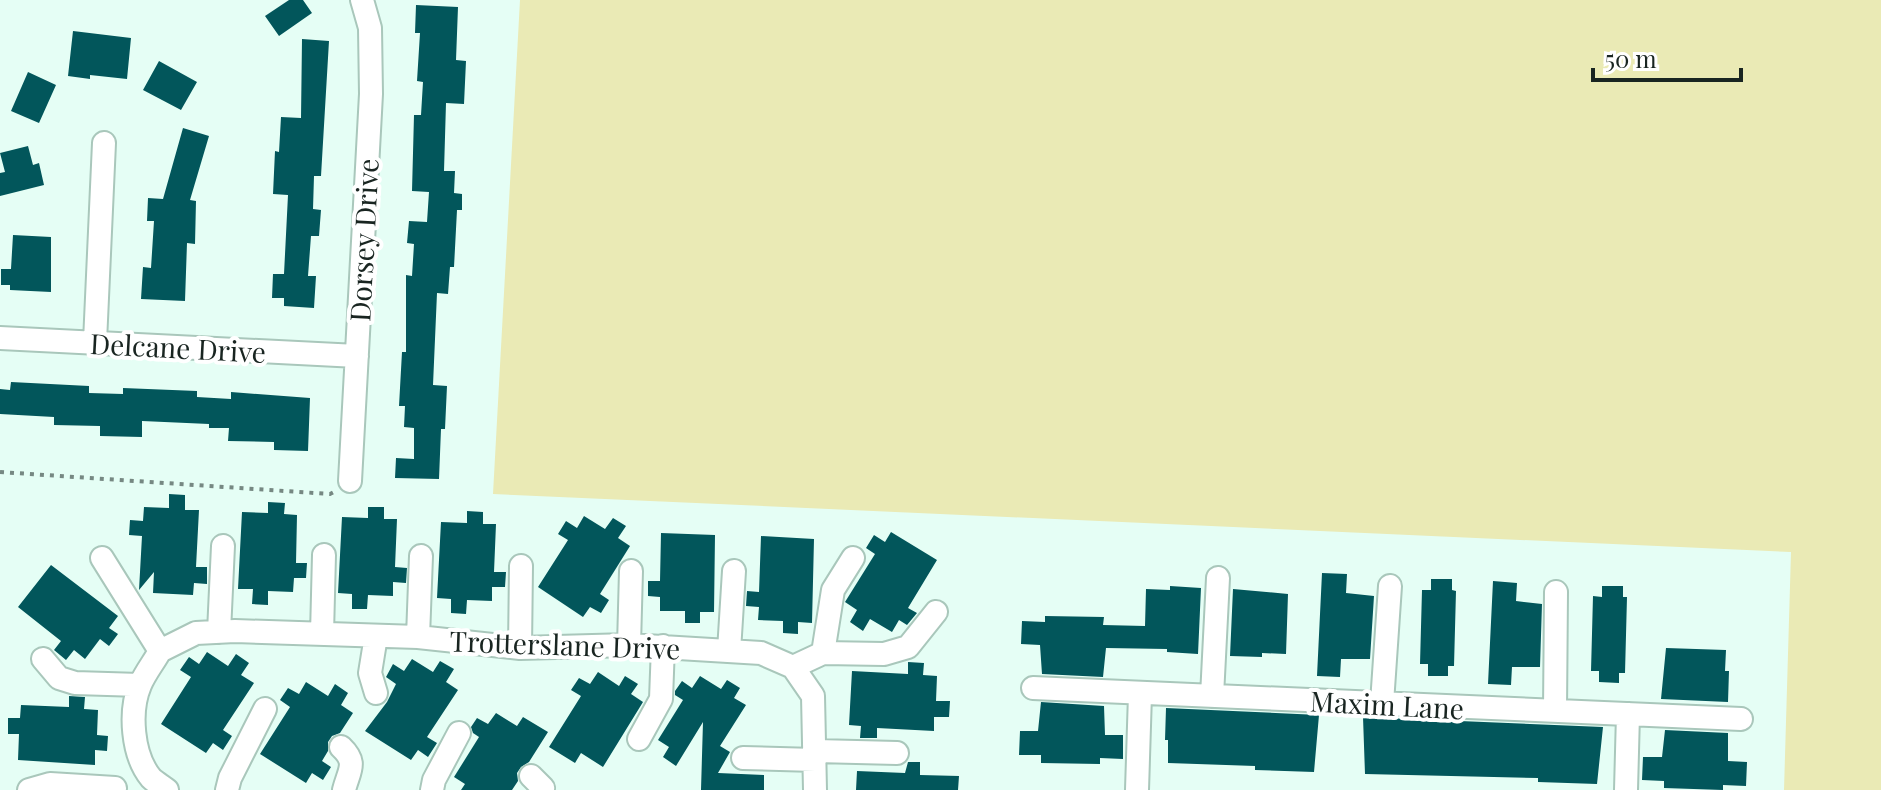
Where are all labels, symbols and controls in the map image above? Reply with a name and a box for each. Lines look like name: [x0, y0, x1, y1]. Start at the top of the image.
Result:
scale bar: [1593, 32, 1741, 82]
text: 50 m: [1605, 42, 1657, 74]
street label: Dorsey Drive: [340, 157, 386, 323]
street label: Delcane Drive: [89, 324, 267, 370]
street label: Trotterslane Drive: [449, 621, 681, 667]
street label: Maxim Lane: [1309, 681, 1465, 727]

